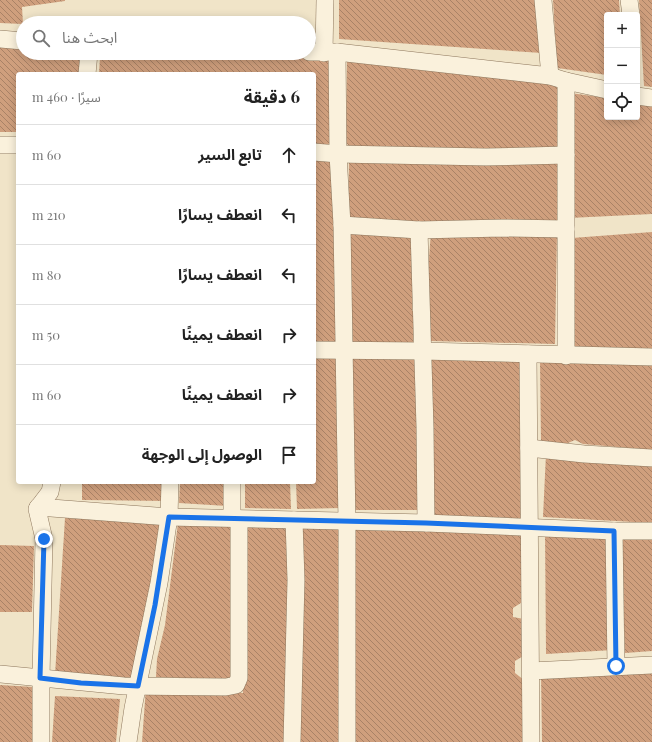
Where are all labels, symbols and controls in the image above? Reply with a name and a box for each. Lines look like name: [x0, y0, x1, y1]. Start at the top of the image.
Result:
map controls: [604, 12, 640, 120]
button: +: [604, 12, 640, 48]
search box: [16, 16, 316, 60]
icon: search: [30, 27, 52, 49]
text: ابحث هنا: [62, 27, 117, 47]
button: −: [604, 48, 640, 84]
button: locate: [604, 84, 640, 120]
text: 6 دقيقة: [244, 85, 300, 107]
text: سيرًا · 460 m: [32, 88, 101, 105]
text: تابع السير: [198, 144, 262, 164]
icon: ahead: [278, 144, 300, 166]
text: 60 m: [32, 146, 61, 163]
text: انعطف يسارًا: [178, 204, 262, 224]
icon: left: [278, 204, 300, 226]
text: 210 m: [32, 206, 66, 223]
text: انعطف يسارًا: [178, 264, 262, 284]
icon: left: [278, 264, 300, 286]
text: 80 m: [32, 266, 61, 283]
text: انعطف يمينًا: [182, 324, 262, 344]
icon: right: [278, 324, 300, 346]
text: 50 m: [32, 326, 60, 343]
text: انعطف يمينًا: [182, 384, 262, 404]
icon: right: [278, 384, 300, 406]
text: 60 m: [32, 386, 61, 403]
text: الوصول إلى الوجهة: [142, 444, 262, 464]
icon: arrive: [278, 444, 300, 466]
route end: [35, 530, 53, 548]
route start: [607, 657, 625, 675]

